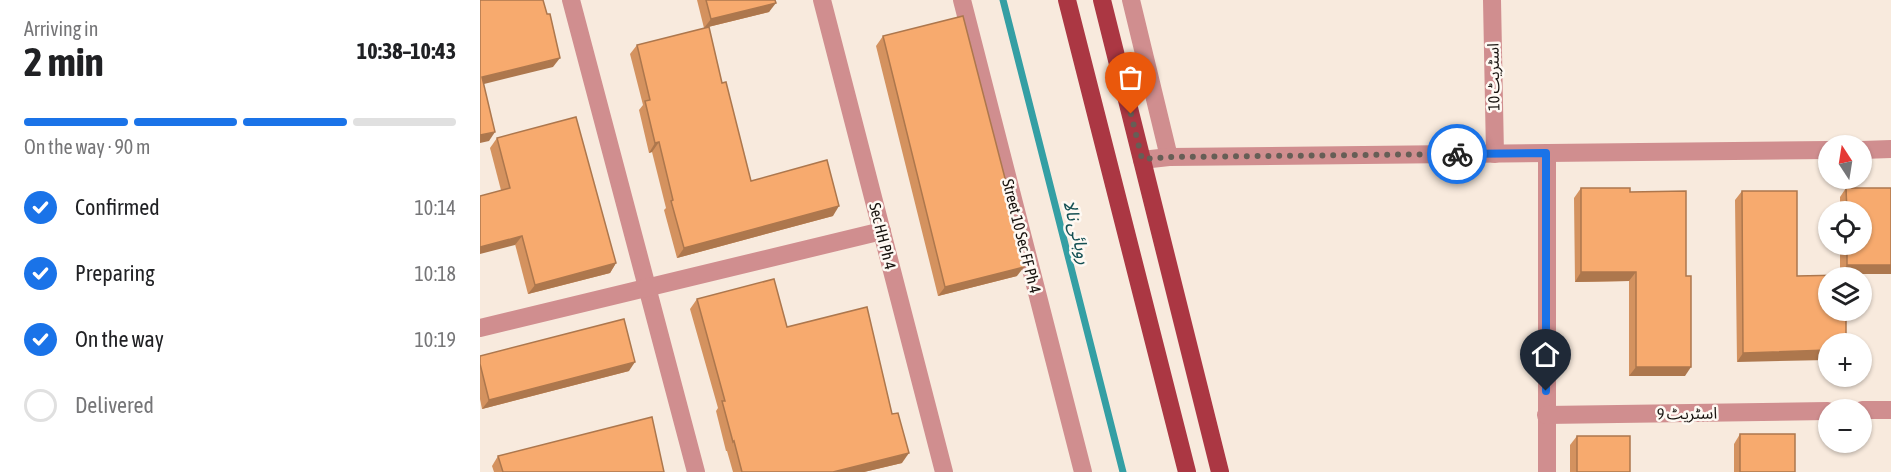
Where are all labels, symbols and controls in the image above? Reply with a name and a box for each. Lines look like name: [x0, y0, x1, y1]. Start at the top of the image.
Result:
text: Arriving in: [24, 17, 98, 40]
text: 10:38–10:43: [357, 38, 456, 64]
text: 2 min: [24, 40, 104, 84]
street label: اسٹریٹ 10: [1483, 43, 1504, 111]
pin: [1105, 52, 1156, 114]
icon: bag: [1114, 61, 1147, 94]
courier: [1427, 124, 1487, 184]
text: On the way · 90 m: [24, 135, 150, 158]
north arrow: [1818, 135, 1872, 189]
map controls: [1818, 135, 1872, 453]
icon: bike: [1441, 138, 1474, 171]
street label: Street 10 Sec FF Ph 4: [999, 177, 1045, 295]
icon: check: [24, 191, 57, 224]
text: Confirmed: [75, 194, 160, 220]
text: 10:14: [414, 196, 456, 219]
water label: روہائی نالا: [1058, 197, 1096, 267]
street label: Sec HH Ph 4: [866, 201, 900, 271]
button: locate: [1818, 201, 1872, 255]
icon: check: [24, 257, 57, 290]
text: Preparing: [75, 260, 155, 286]
text: 10:18: [414, 262, 456, 285]
button: layers: [1818, 267, 1872, 321]
icon: check: [24, 323, 57, 356]
text: On the way: [75, 326, 164, 352]
text: 10:19: [414, 328, 456, 351]
pin: [1520, 329, 1571, 391]
button: +: [1818, 333, 1872, 387]
icon: home: [1529, 338, 1562, 371]
text: Delivered: [75, 392, 154, 418]
button: −: [1818, 399, 1872, 453]
street label: اسٹریٹ 9: [1657, 403, 1717, 424]

